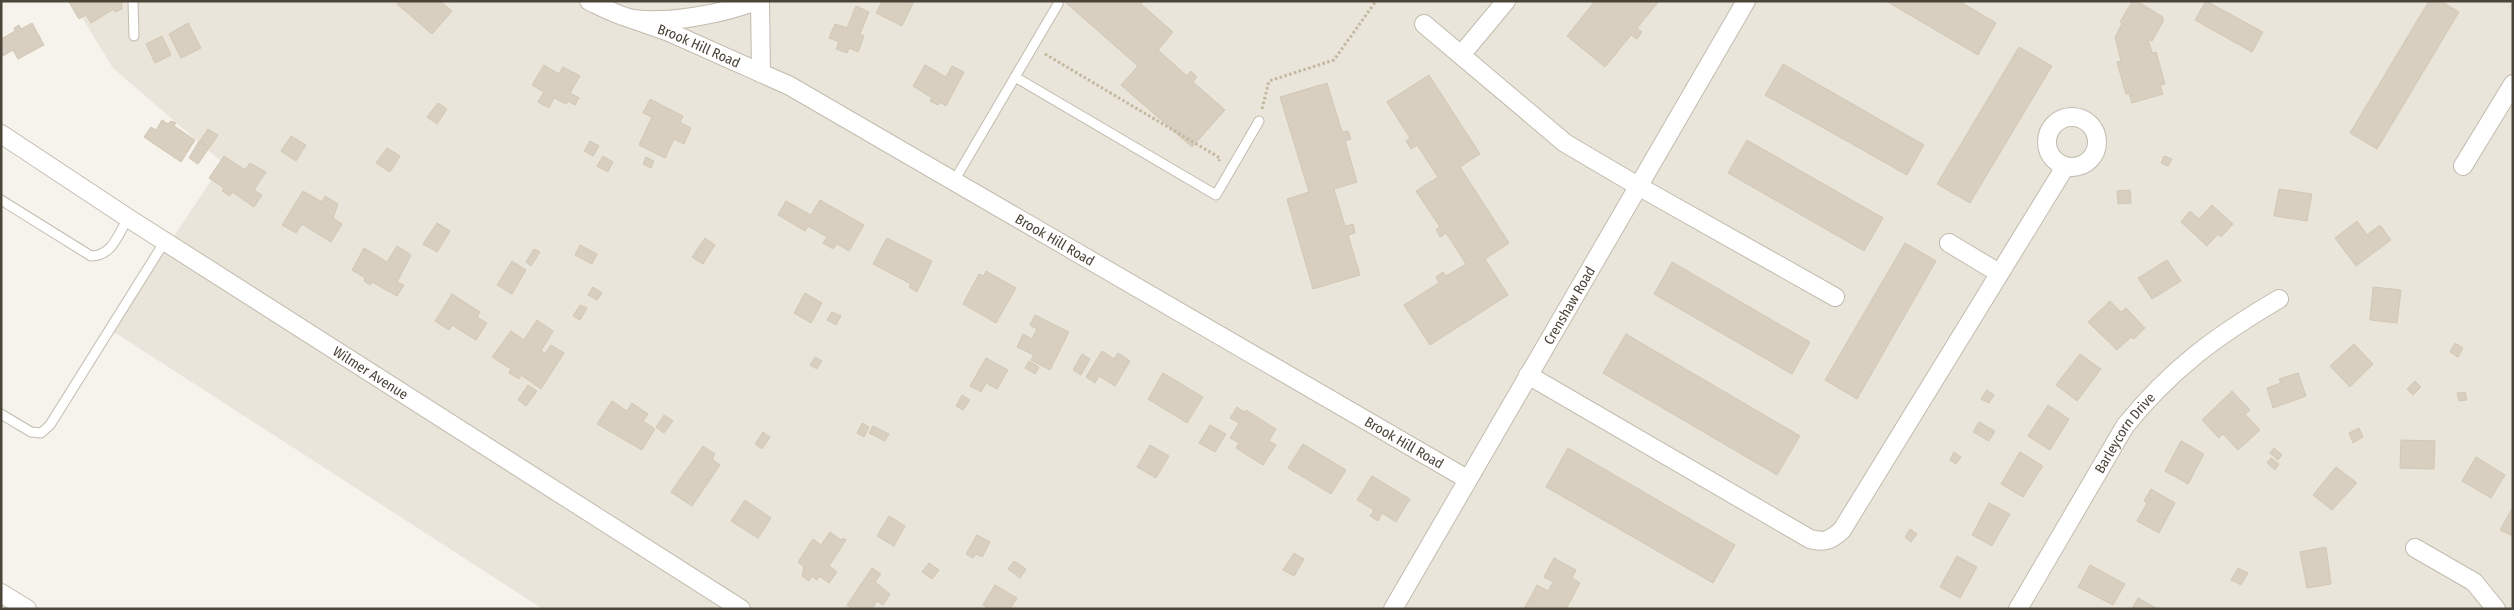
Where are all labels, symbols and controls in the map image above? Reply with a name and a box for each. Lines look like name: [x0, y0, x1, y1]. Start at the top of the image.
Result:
street label: Brook Hill Road: [655, 20, 743, 71]
street label: Brook Hill Road: [1012, 210, 1097, 269]
street label: Crenshaw Road: [1540, 263, 1599, 348]
street label: Wilmer Avenue: [330, 343, 411, 403]
street label: Barleycorn Drive: [2091, 389, 2159, 476]
street label: Brook Hill Road: [1362, 413, 1447, 472]

